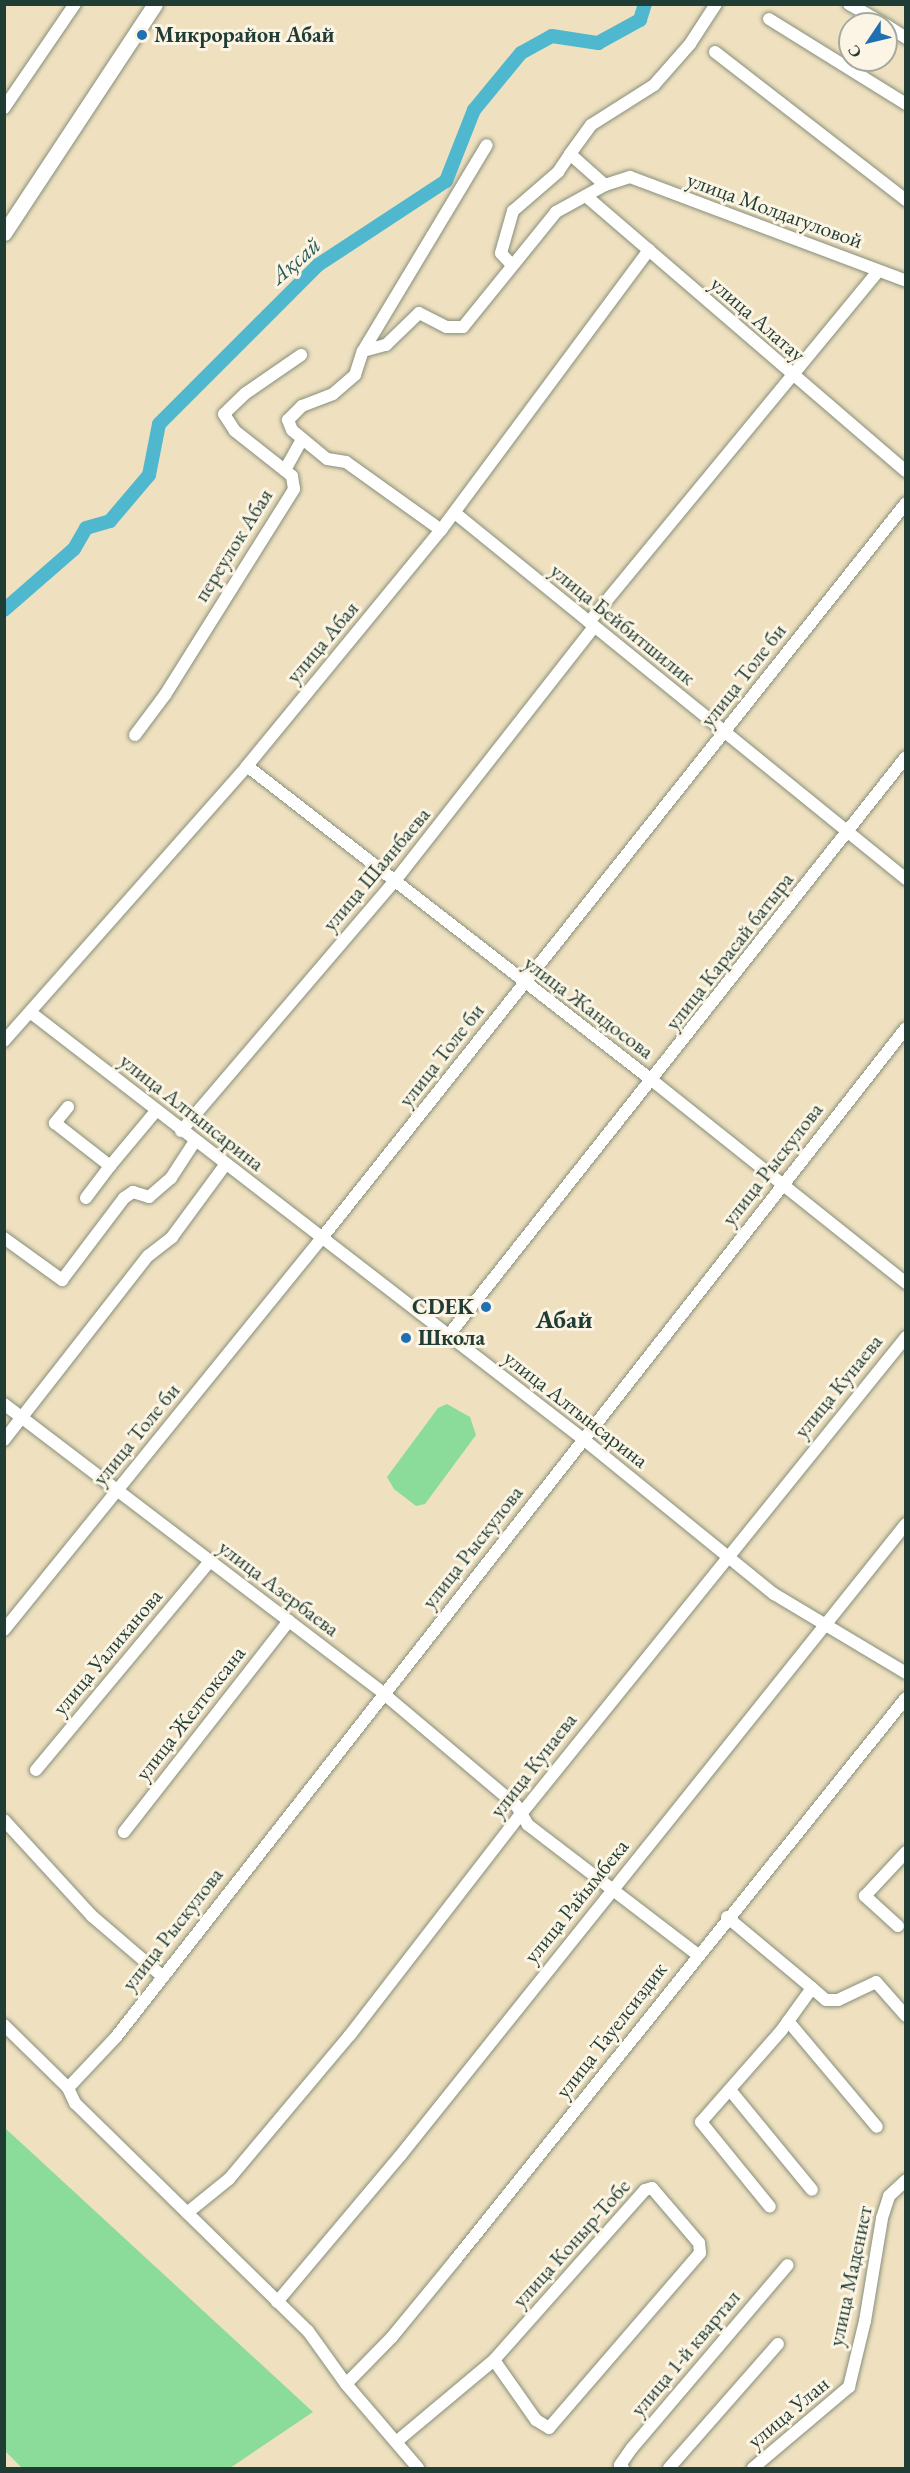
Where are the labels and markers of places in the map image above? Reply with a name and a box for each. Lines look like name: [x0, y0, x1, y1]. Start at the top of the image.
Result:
place label: Микрорайон Абай: [154, 22, 334, 48]
marker: Микрорайон Абай: [135, 28, 149, 42]
place label: CDEK: [412, 1294, 474, 1320]
marker: CDEK: [479, 1300, 493, 1314]
place label: Школа: [418, 1325, 485, 1351]
marker: Школа: [399, 1331, 413, 1345]

